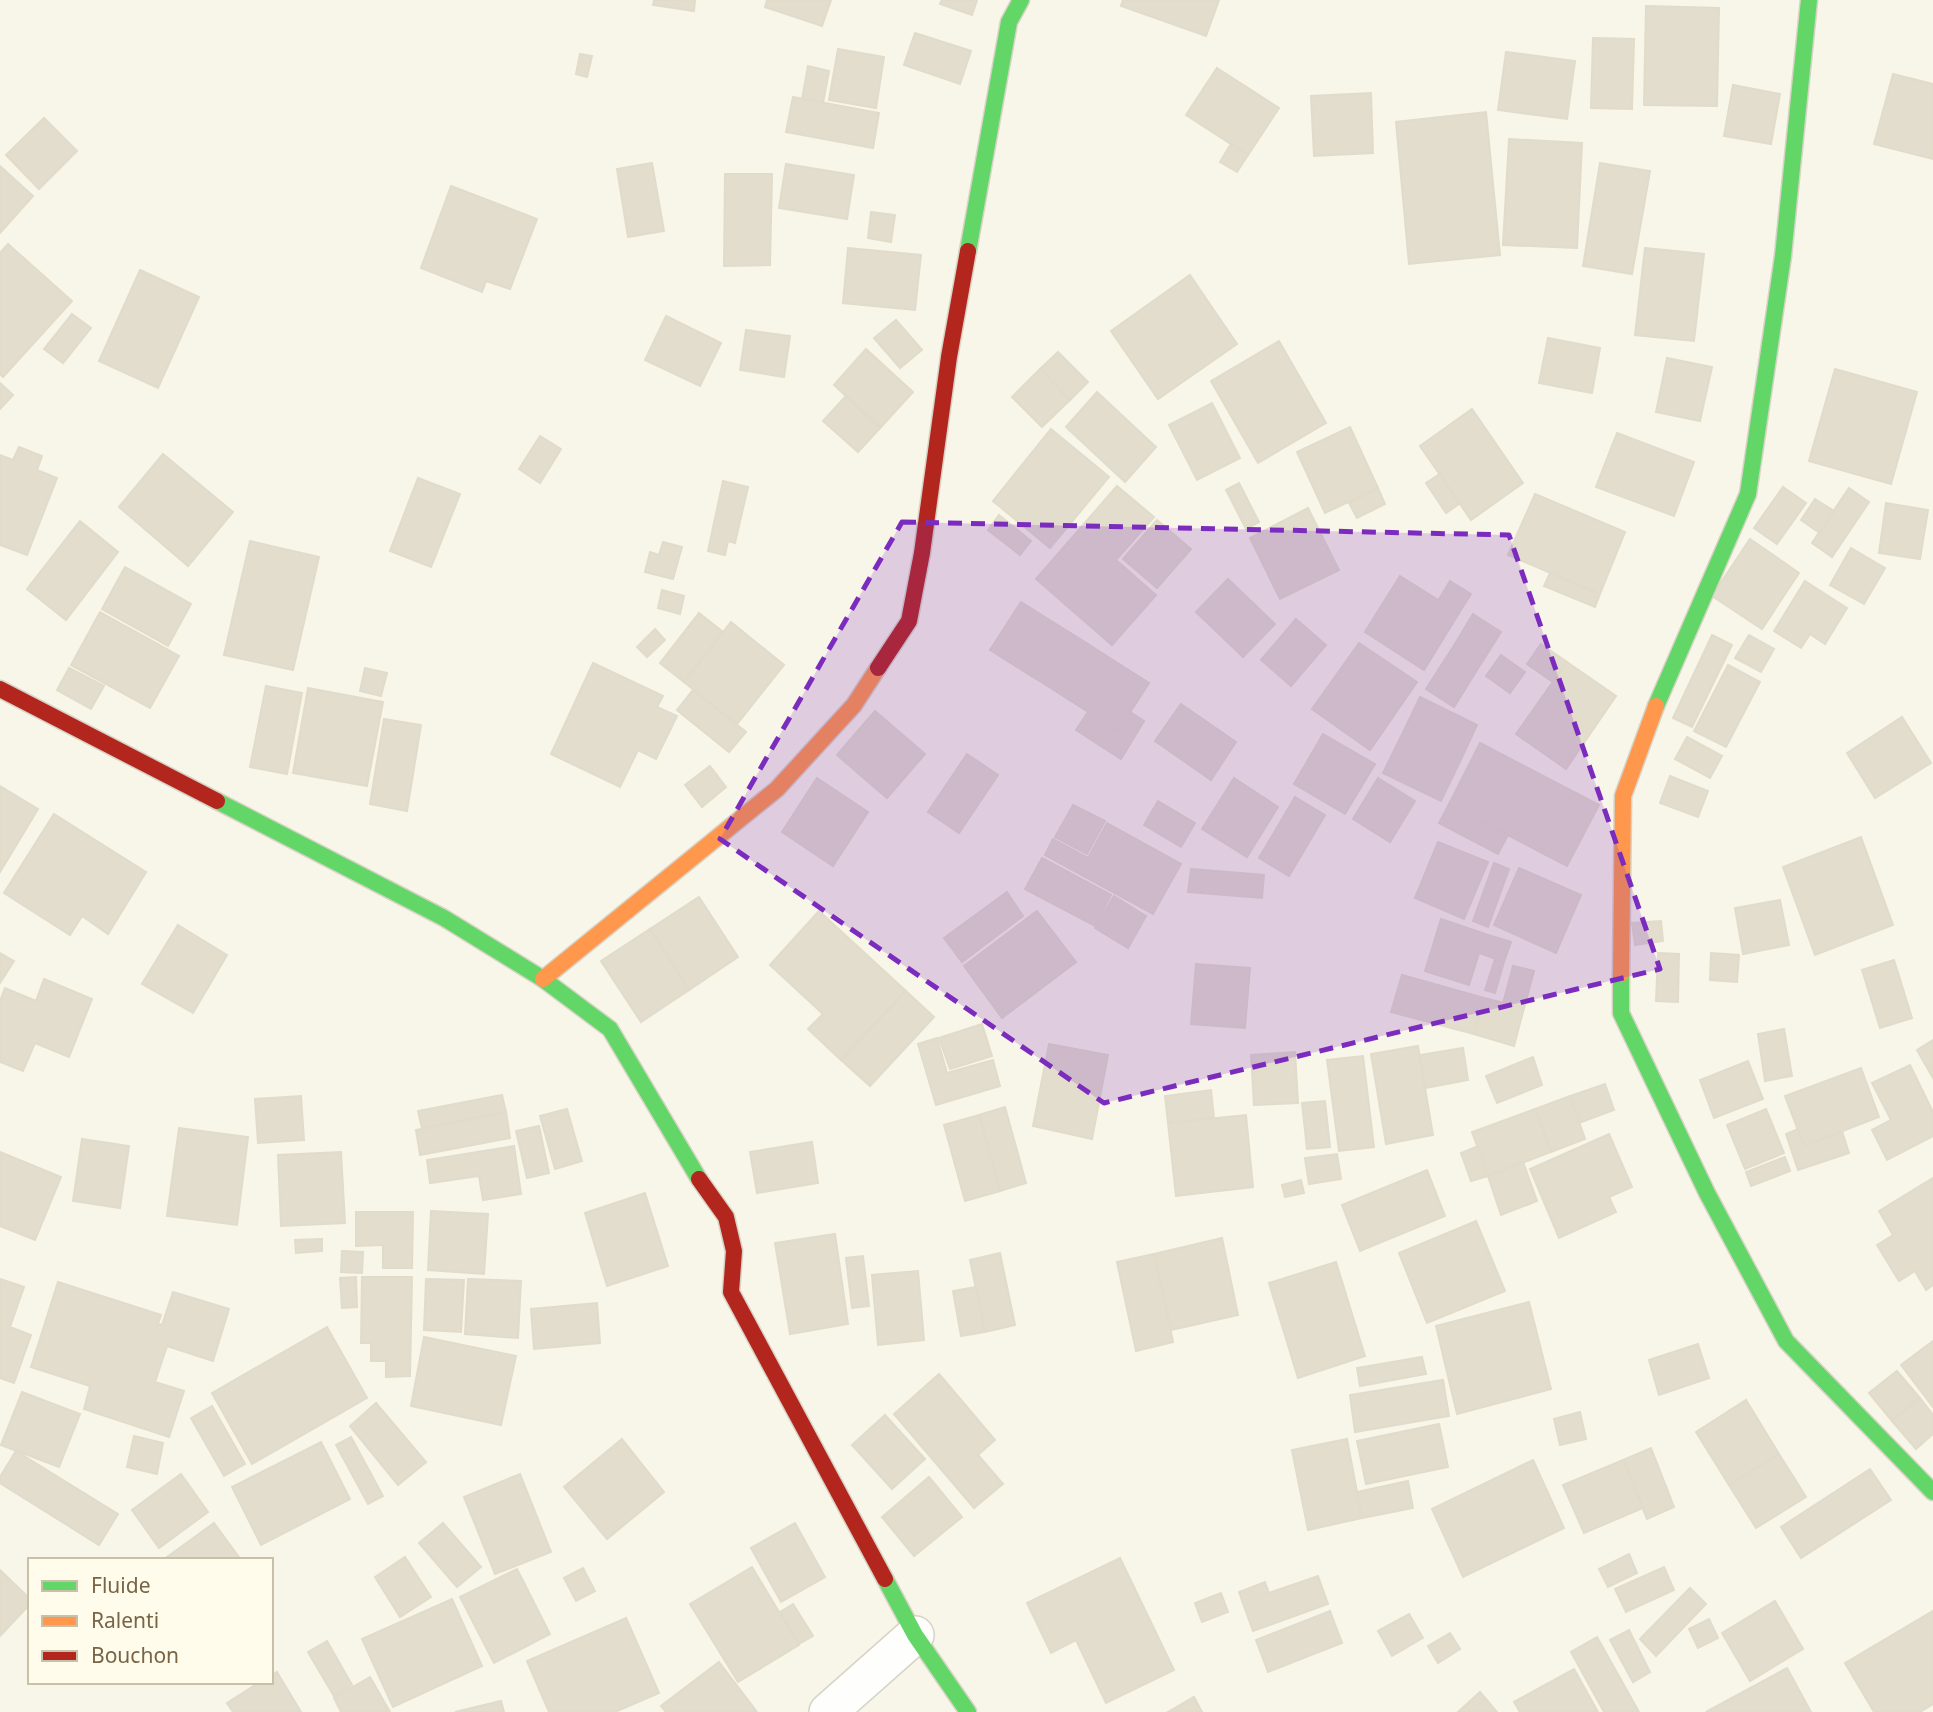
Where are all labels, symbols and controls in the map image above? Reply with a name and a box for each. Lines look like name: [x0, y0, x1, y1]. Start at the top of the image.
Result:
legend: [28, 1558, 273, 1684]
text: Fluide: [91, 1571, 150, 1599]
text: Ralenti: [91, 1606, 159, 1634]
text: Bouchon: [91, 1641, 179, 1669]

